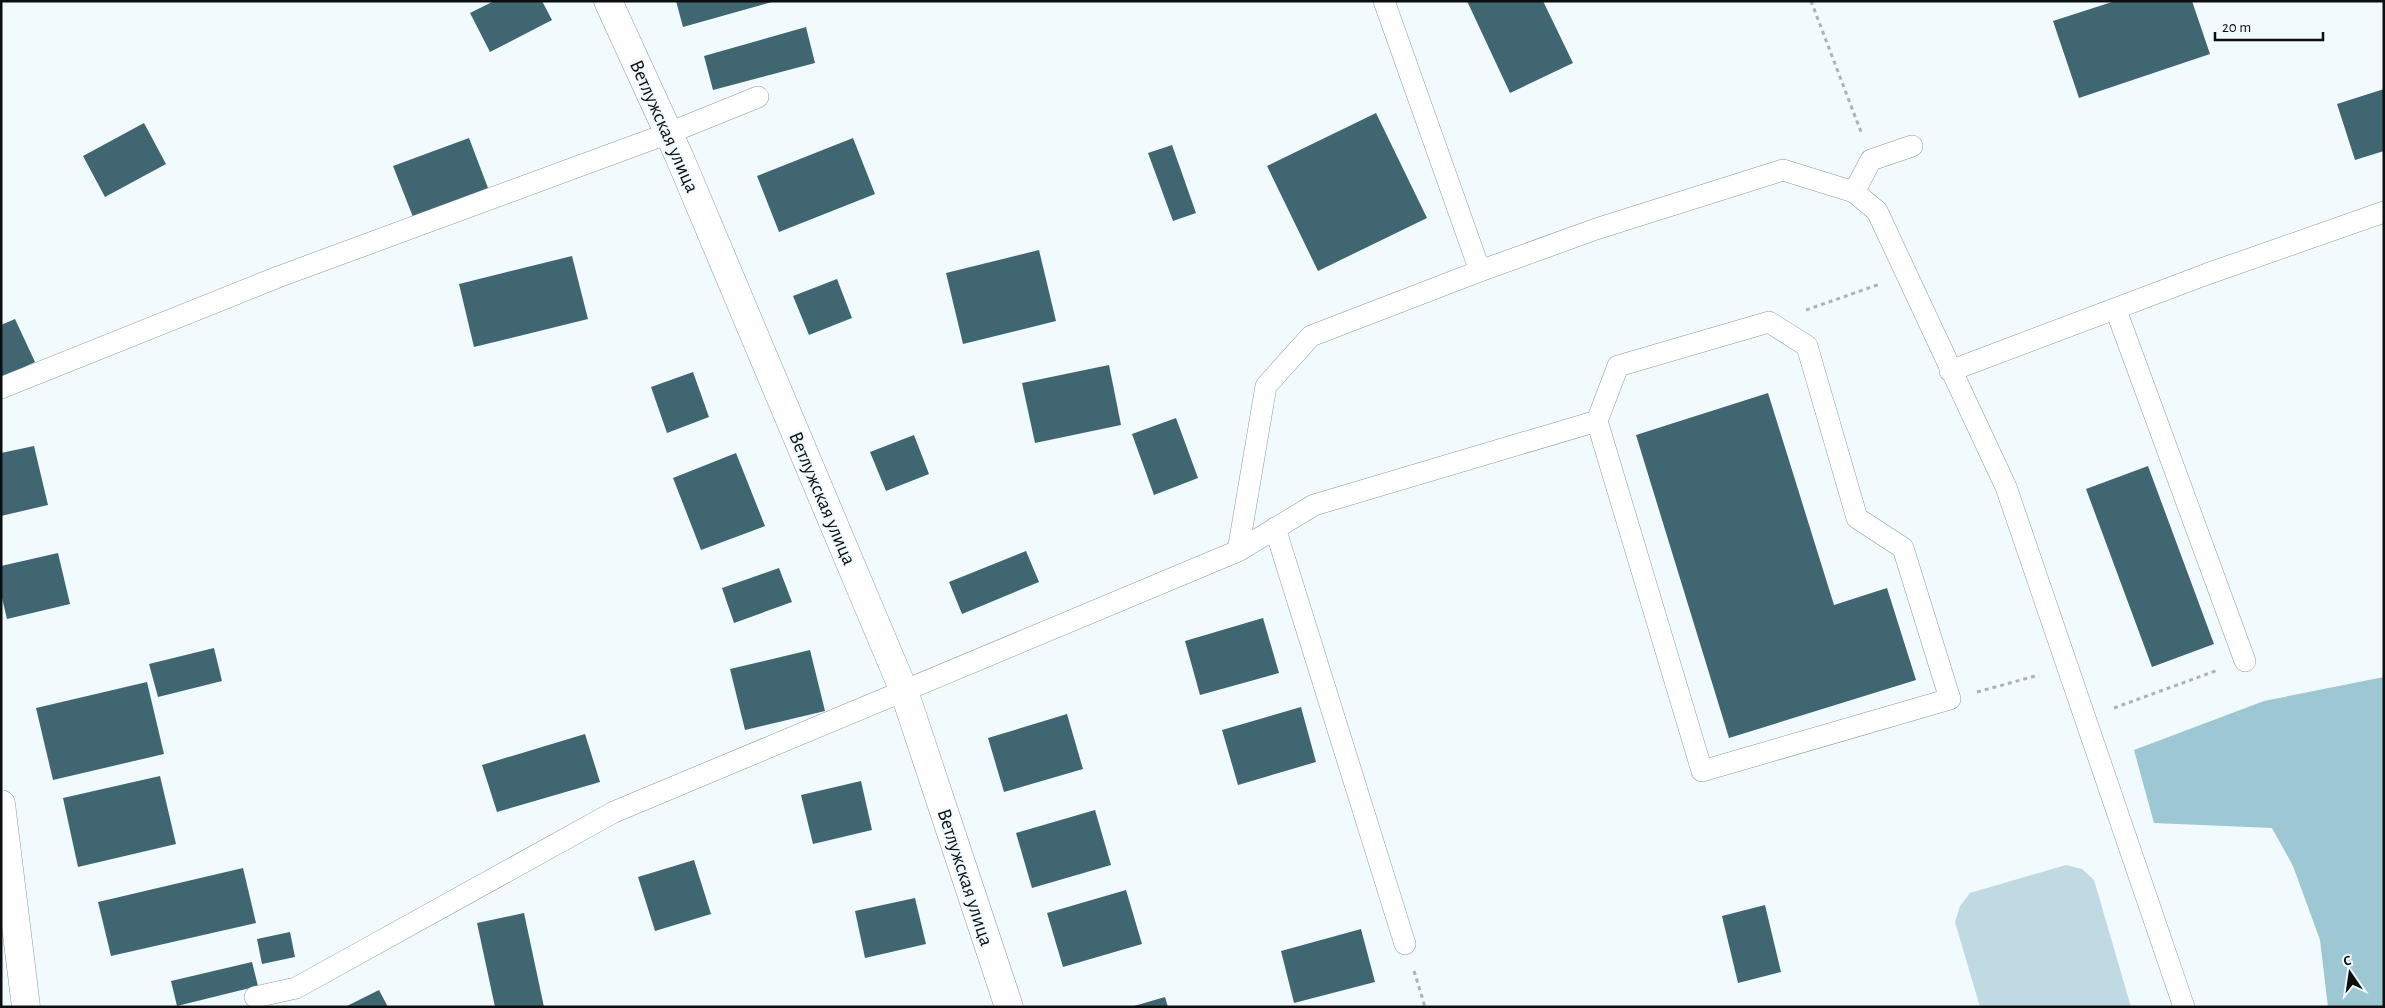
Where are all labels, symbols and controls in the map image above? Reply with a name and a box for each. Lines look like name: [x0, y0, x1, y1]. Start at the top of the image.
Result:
scale bar: [2215, 10, 2322, 42]
text: 20 m: [2222, 20, 2251, 35]
street label: Ветлужская улица: [626, 57, 702, 196]
street label: Ветлужская улица: [785, 429, 859, 568]
street label: Ветлужская улица: [933, 806, 997, 948]
north arrow: [2325, 948, 2375, 998]
text: С: [2342, 954, 2353, 969]

